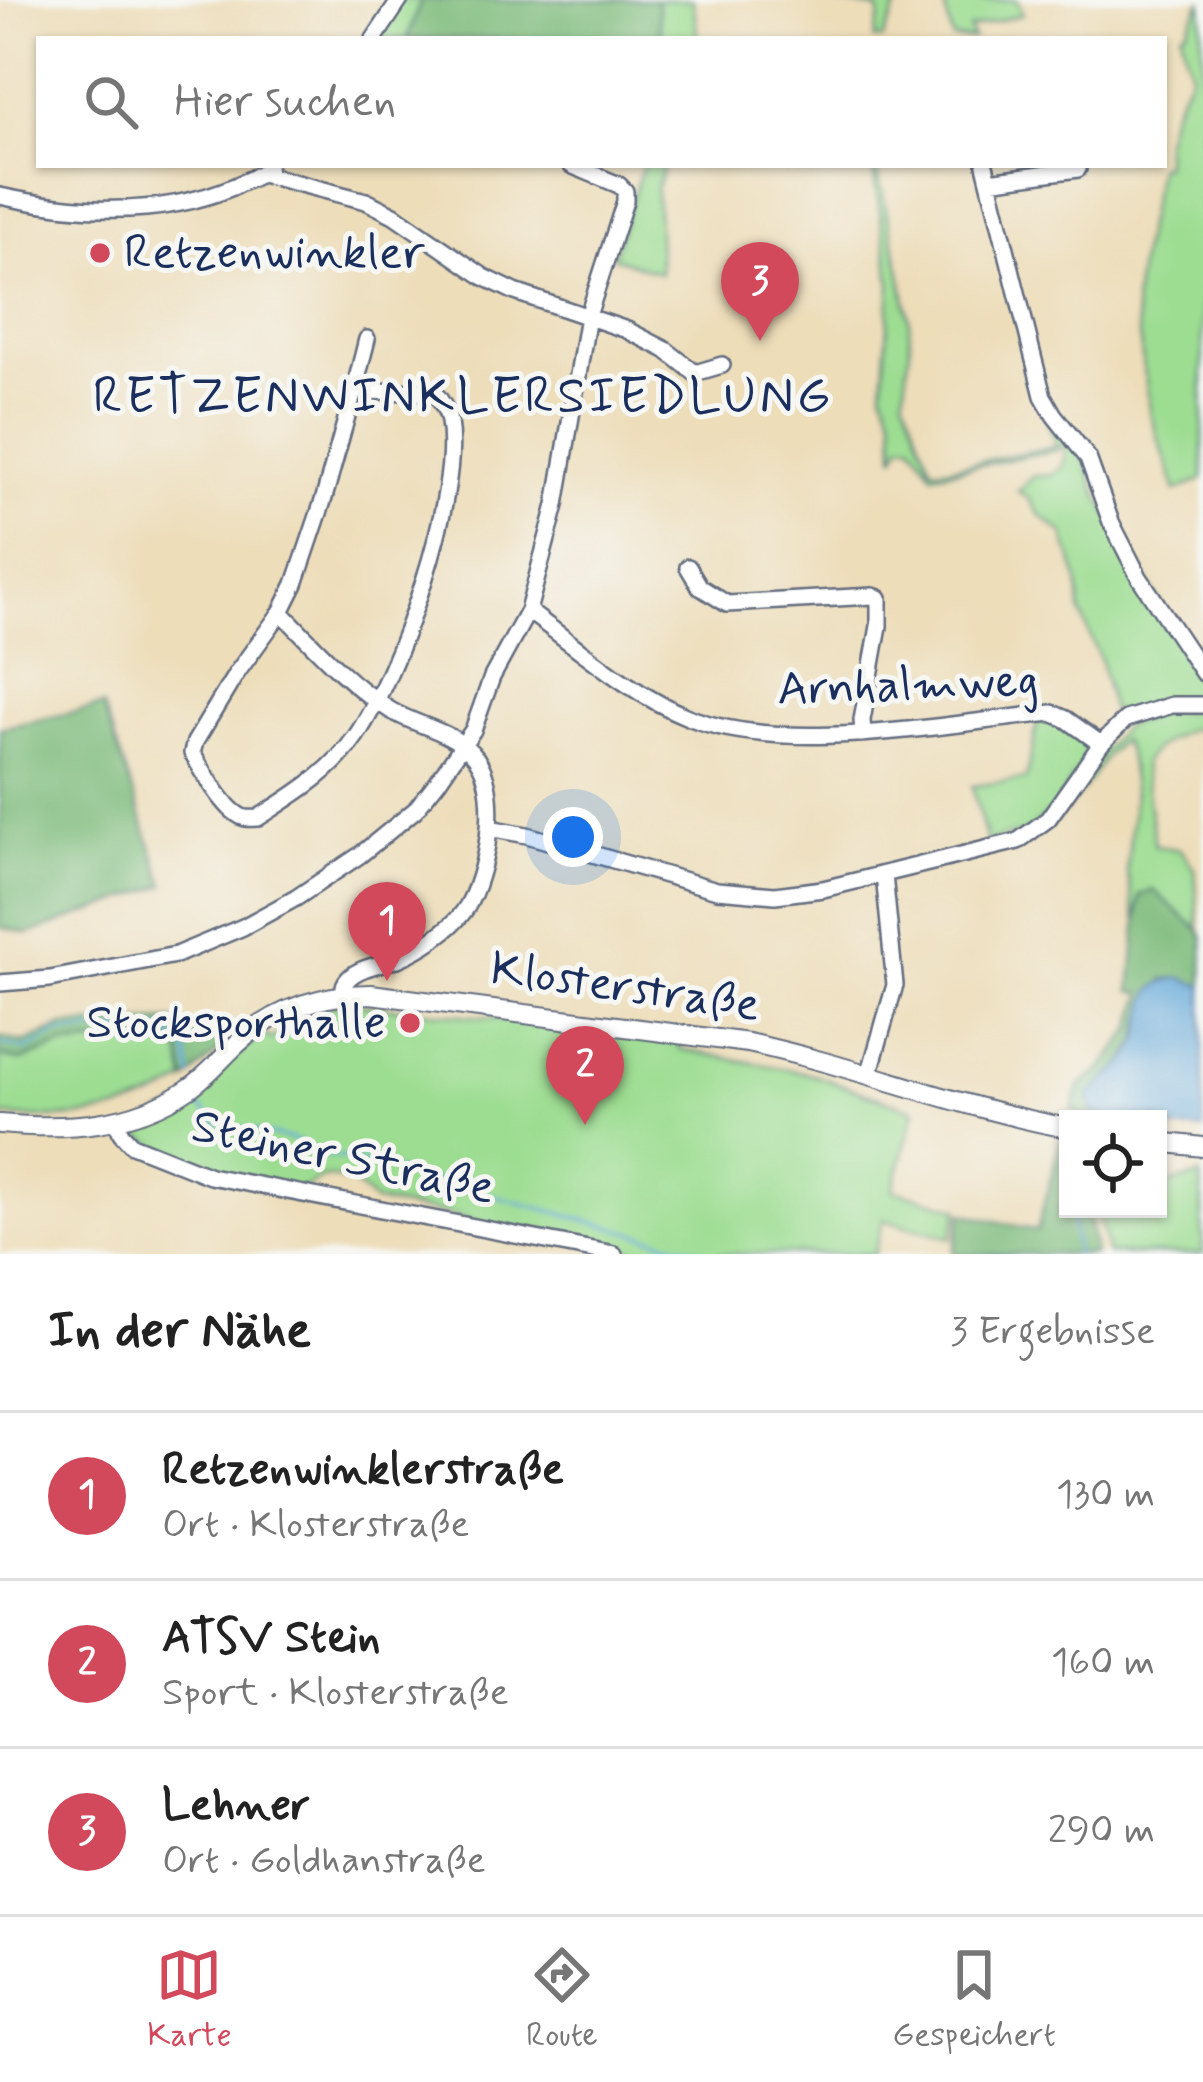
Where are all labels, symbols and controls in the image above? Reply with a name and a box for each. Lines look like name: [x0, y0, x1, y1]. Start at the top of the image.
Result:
search box: [36, 36, 1167, 168]
icon: search: [78, 69, 144, 135]
text: Hier suchen: [174, 73, 396, 132]
place label: Retzenwinkler: [124, 222, 425, 285]
marker: Retzenwinkler: [87, 240, 113, 266]
pin: 3: [721, 242, 799, 341]
district label: RETZENWINKLERSIEDLUNG: [93, 365, 833, 431]
street label: Arnhalmweg: [776, 650, 1040, 722]
your location: [543, 807, 603, 867]
pin: 1: [348, 882, 426, 981]
street label: Klosterstraße: [486, 938, 764, 1038]
place label: Stocksporthalle: [86, 992, 386, 1055]
marker: Stocksporthalle: [397, 1010, 423, 1036]
pin: 2: [546, 1026, 624, 1125]
street label: Steiner Straße: [186, 1095, 500, 1221]
map controls: [1059, 1110, 1167, 1218]
button: locate: [1059, 1110, 1167, 1218]
text: In der Nähe: [48, 1299, 311, 1365]
text: 3 Ergebnisse: [950, 1307, 1155, 1358]
text: Retzenwinklerstraße: [162, 1441, 564, 1500]
text: 1: [78, 1470, 96, 1521]
text: 130 m: [1056, 1470, 1155, 1521]
text: Ort · Klosterstraße: [162, 1500, 470, 1551]
text: ATSV Stein: [162, 1609, 381, 1668]
text: 2: [77, 1638, 97, 1689]
text: 160 m: [1051, 1638, 1155, 1689]
text: Sport · Klosterstraße: [162, 1668, 509, 1719]
text: Lehner: [162, 1777, 310, 1836]
text: 3: [78, 1806, 96, 1857]
text: 290 m: [1048, 1806, 1155, 1857]
text: Ort · Goldhanstraße: [162, 1836, 486, 1887]
tab: Karte: [147, 1942, 232, 2058]
tab: Route: [526, 1942, 598, 2058]
tab: Gespeichert: [892, 1942, 1056, 2058]

